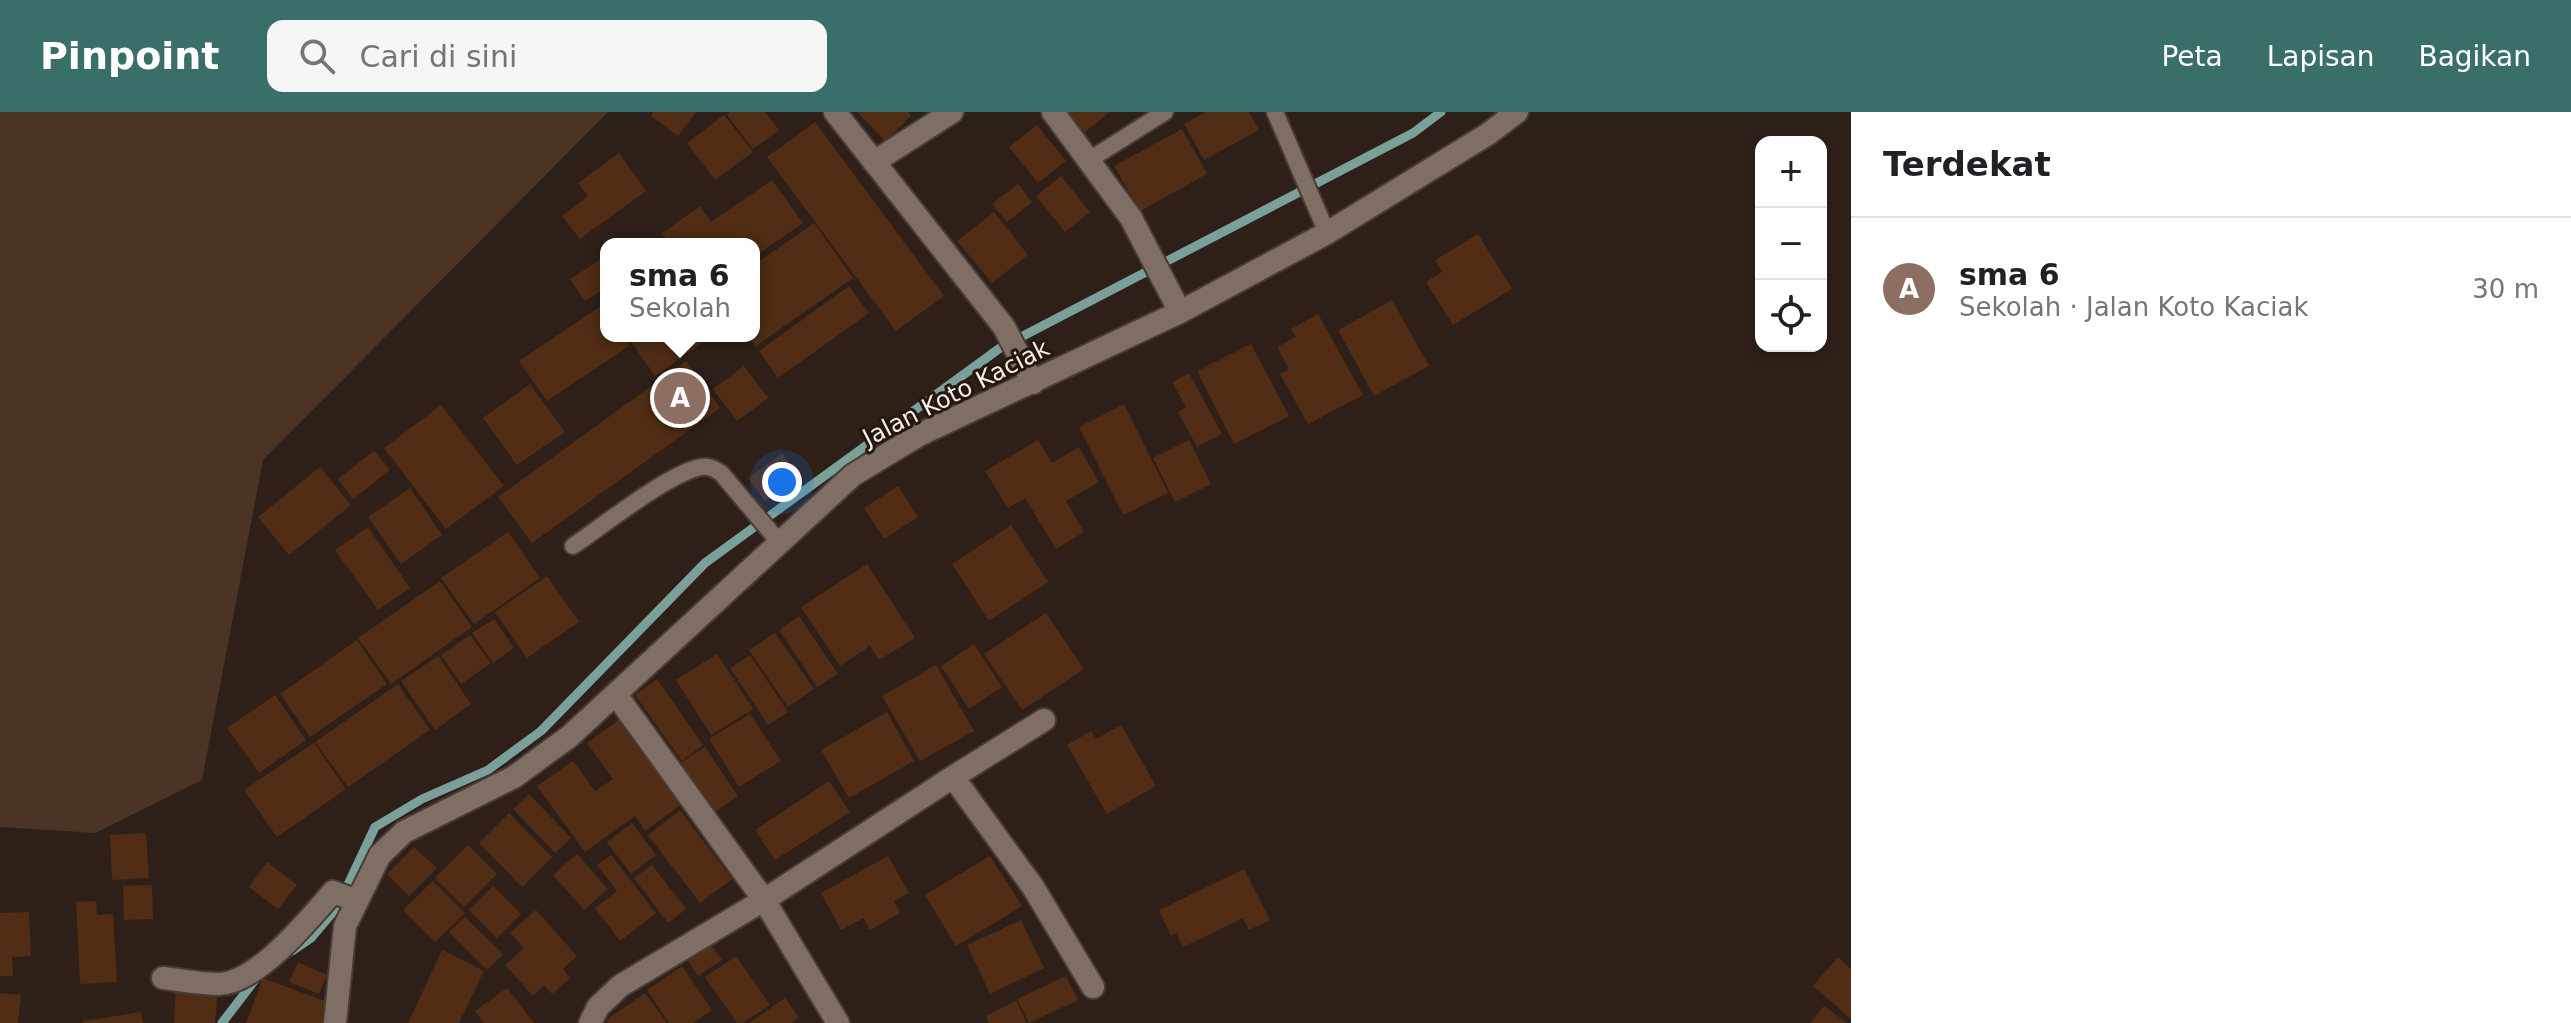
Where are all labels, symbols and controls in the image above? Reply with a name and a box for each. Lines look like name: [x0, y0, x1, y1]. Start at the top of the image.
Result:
search box: [267, 20, 827, 92]
text: Pinpoint: [40, 34, 219, 78]
icon: search: [295, 34, 339, 78]
text: Cari di sini: [359, 39, 517, 74]
text: Peta: [2161, 40, 2223, 73]
text: Lapisan: [2267, 40, 2374, 73]
text: Bagikan: [2418, 40, 2531, 73]
map controls: [1755, 136, 1827, 352]
button: +: [1755, 136, 1827, 208]
text: Terdekat: [1883, 144, 2051, 184]
button: −: [1755, 208, 1827, 280]
popup: [600, 238, 760, 342]
text: sma 6: [1959, 257, 2060, 292]
text: sma 6: [629, 258, 730, 293]
text: A: [1899, 274, 1919, 304]
text: 30 m: [2472, 274, 2539, 304]
button: locate: [1755, 280, 1827, 352]
text: Sekolah · Jalan Koto Kaciak: [1959, 292, 2309, 322]
text: Sekolah: [629, 293, 731, 323]
street label: Jalan Koto Kaciak: [856, 334, 1054, 453]
pin: A: [654, 368, 706, 428]
your location: [762, 462, 802, 502]

